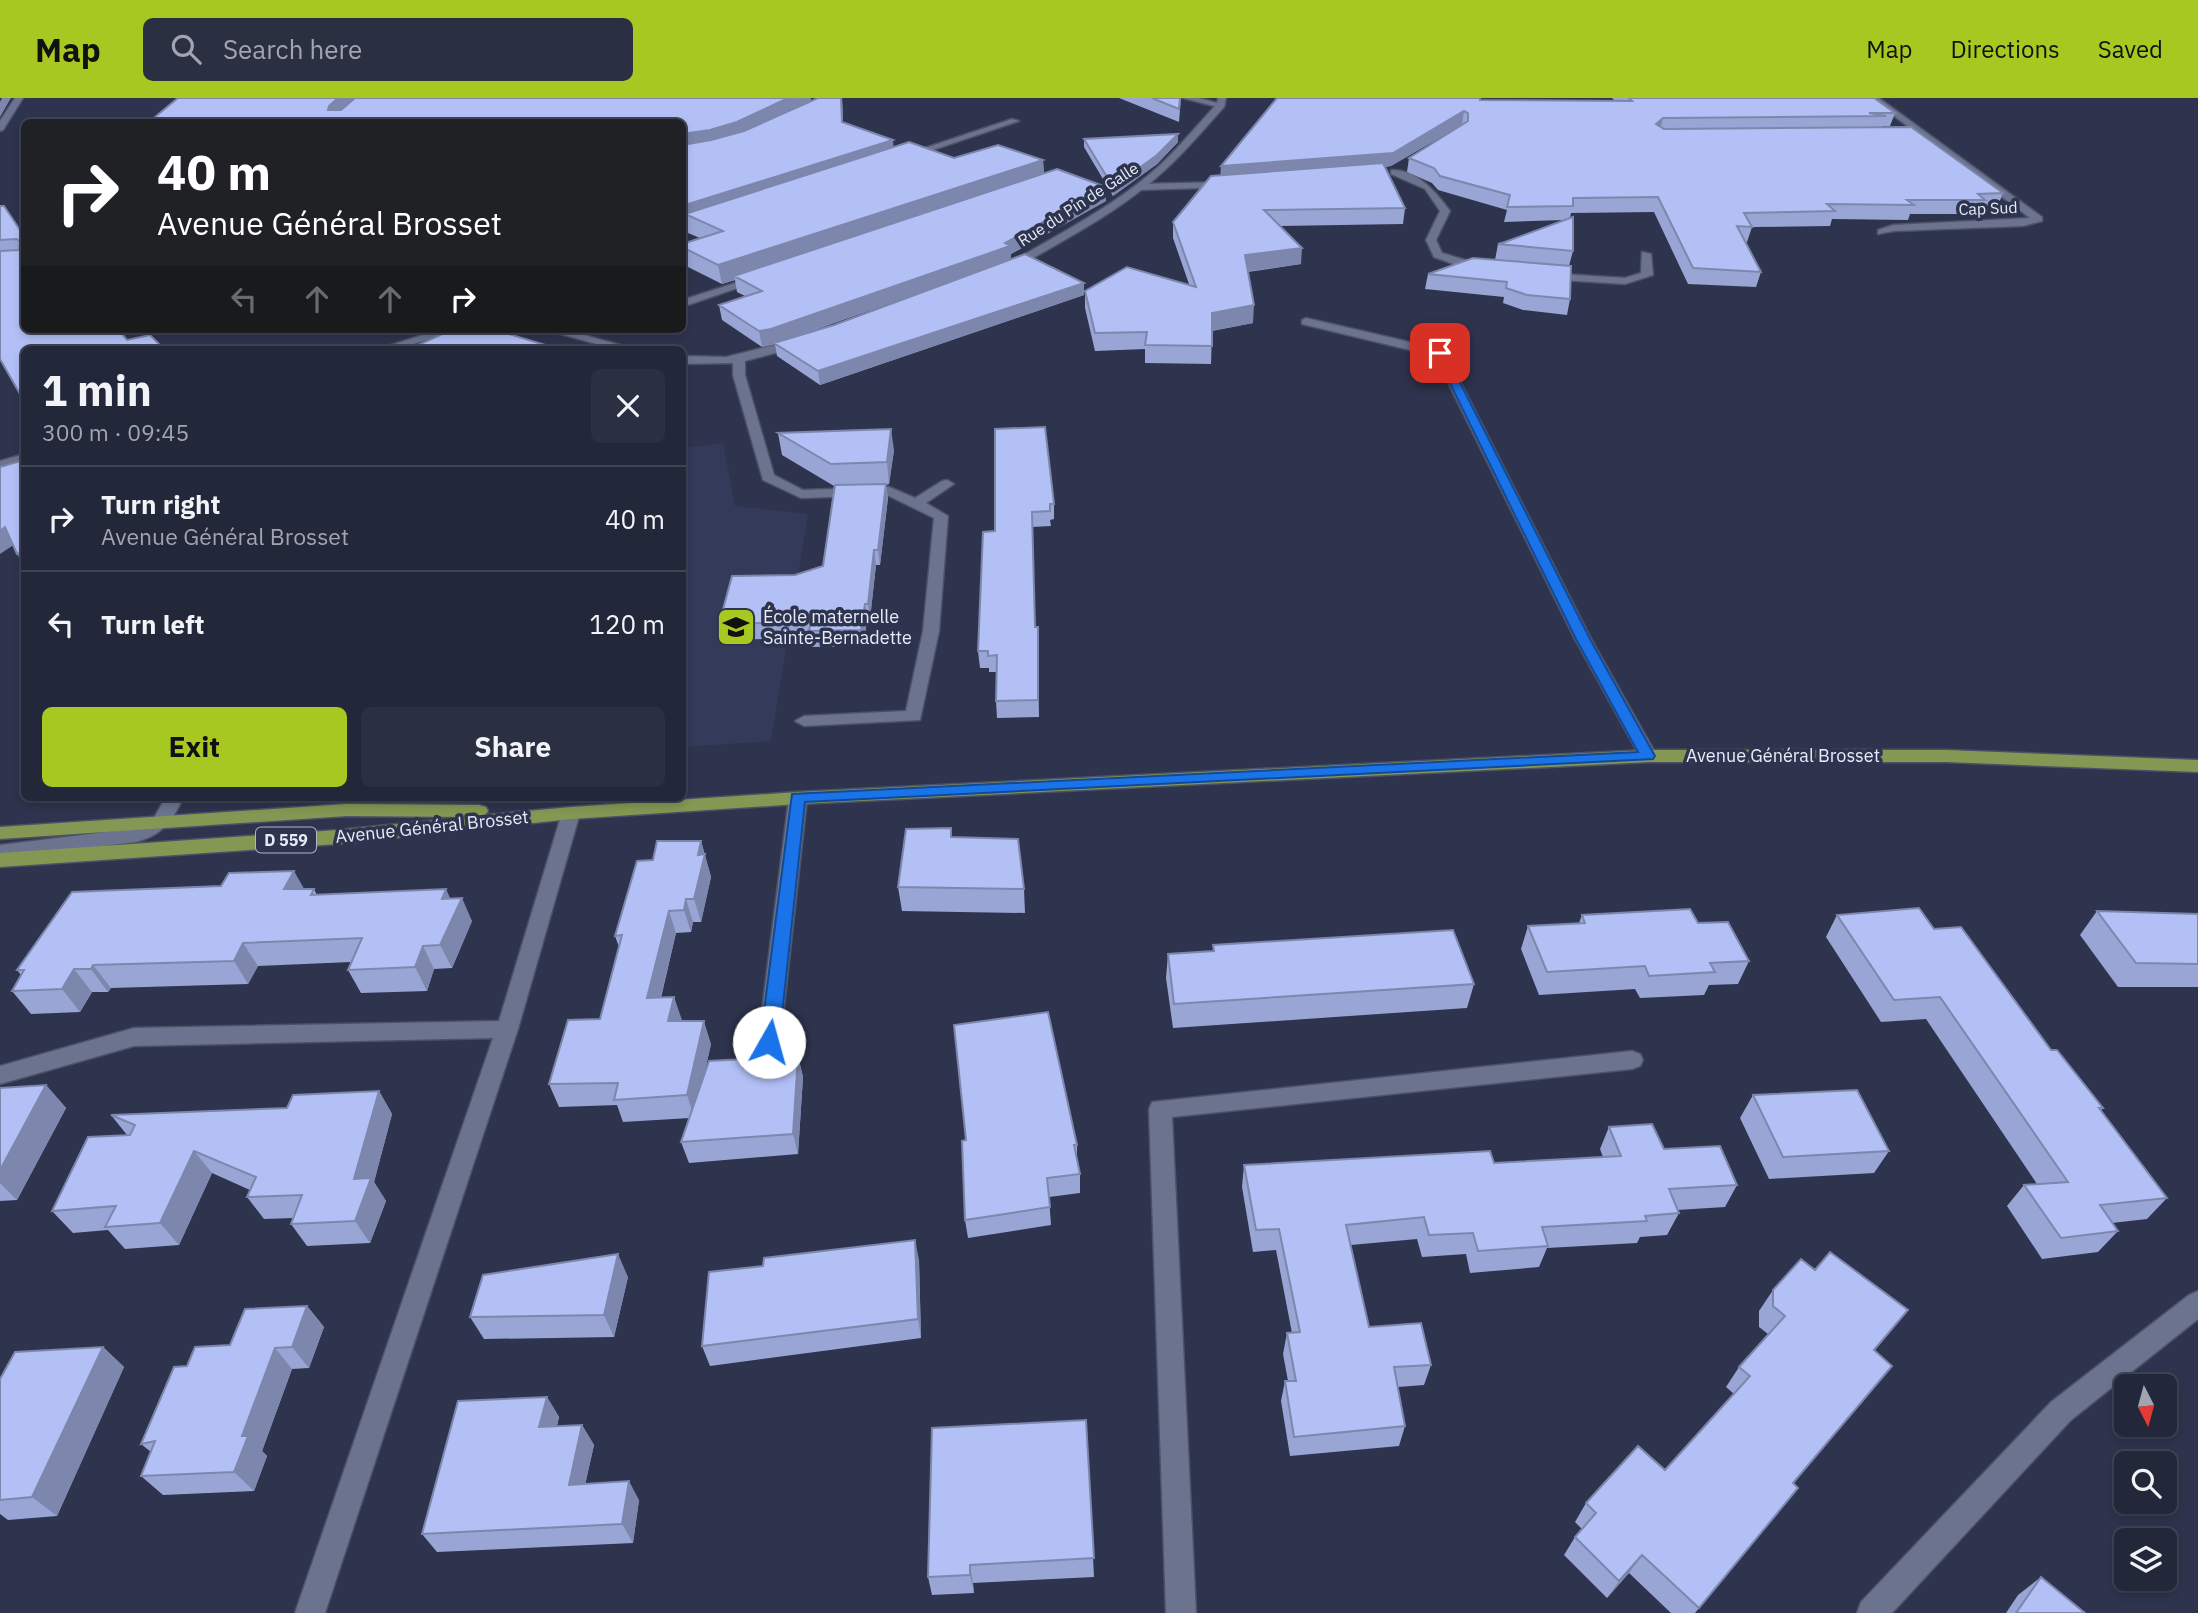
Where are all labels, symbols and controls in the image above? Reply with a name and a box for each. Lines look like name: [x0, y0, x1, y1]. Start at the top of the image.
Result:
search box: [143, 18, 633, 81]
text: Map: [35, 28, 101, 71]
icon: search: [167, 30, 205, 68]
text: Search here: [223, 32, 362, 66]
text: Map: [1866, 33, 1912, 65]
text: Directions: [1950, 33, 2060, 65]
text: Saved: [2098, 33, 2163, 65]
text: 40 m: [157, 140, 271, 203]
icon: right: [42, 147, 133, 238]
street label: Rue du Pin de Galle: [1014, 158, 1142, 250]
street label: Cap Sud: [1958, 197, 2018, 219]
text: Avenue Général Brosset: [157, 202, 502, 244]
icon: left: [225, 280, 263, 318]
icon: ahead: [298, 280, 336, 318]
icon: ahead: [371, 280, 409, 318]
icon: right: [444, 280, 482, 318]
pin: [1410, 323, 1470, 383]
icon: arrive: [1421, 334, 1459, 372]
text: 1 min: [42, 363, 152, 418]
button: close: [591, 369, 665, 443]
text: 300 m · 09:45: [42, 417, 189, 447]
text: Turn right: [101, 487, 220, 521]
icon: right: [42, 500, 80, 538]
text: 40 m: [605, 502, 665, 536]
text: Avenue Général Brosset: [101, 521, 349, 551]
icon: left: [42, 605, 80, 643]
place label: École maternelle Sainte-Bernadette: [763, 605, 912, 649]
school or university icon: École maternelle Sainte-Bernadette: [715, 606, 757, 648]
text: Turn left: [101, 607, 204, 641]
text: 120 m: [589, 607, 665, 641]
button: Exit: [42, 707, 347, 787]
button: Share: [361, 707, 665, 787]
street label: Avenue Général Brosset: [1686, 744, 1880, 767]
street label: Avenue Général Brosset: [334, 805, 530, 848]
road number: D 559: [256, 828, 316, 852]
position arrow: [732, 1005, 806, 1079]
north arrow: [2114, 1374, 2177, 1437]
map controls: [2114, 1374, 2177, 1591]
button: search: [2114, 1451, 2177, 1514]
button: layers: [2114, 1528, 2177, 1591]

